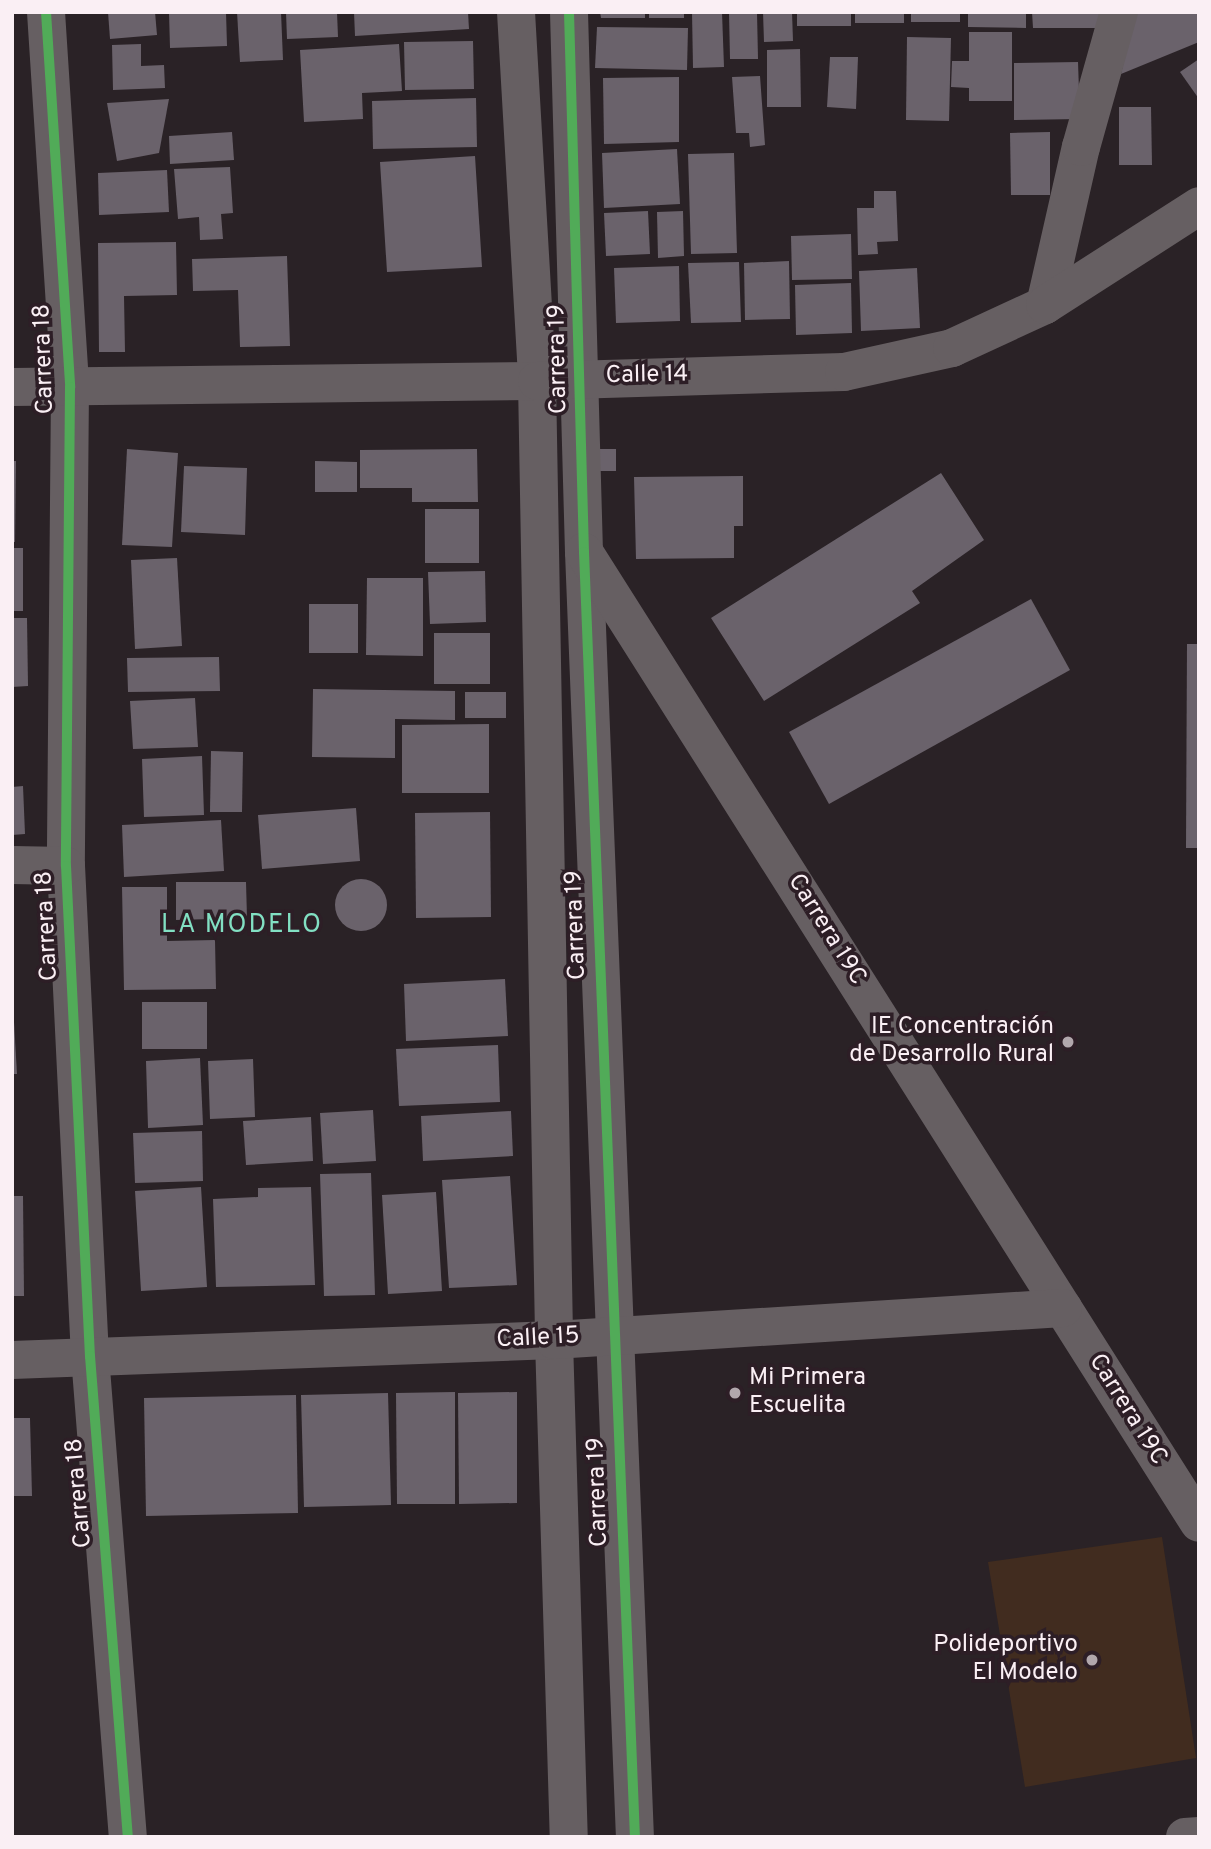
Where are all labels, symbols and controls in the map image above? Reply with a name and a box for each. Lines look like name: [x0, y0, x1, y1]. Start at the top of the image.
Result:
street label: Carrera 18: [29, 303, 61, 415]
street label: Carrera 19: [544, 304, 574, 414]
street label: Calle 14: [605, 361, 689, 391]
street label: Carrera 19C: [781, 869, 871, 991]
street label: Carrera 18: [31, 870, 65, 982]
street label: Carrera 19: [561, 870, 593, 980]
district label: LA MODELO: [162, 910, 322, 942]
place label: IE Concentración de Desarrollo Rural: [849, 1014, 1054, 1070]
marker: IE Concentración de Desarrollo Rural: [1060, 1034, 1076, 1050]
street label: Calle 15: [496, 1322, 580, 1356]
street label: Carrera 19C: [1082, 1349, 1172, 1471]
place label: Mi Primera Escuelita: [749, 1365, 866, 1421]
marker: Mi Primera Escuelita: [727, 1385, 743, 1401]
street label: Carrera 18: [61, 1437, 99, 1549]
street label: Carrera 19: [583, 1437, 615, 1547]
place label: Polideportivo El Modelo: [933, 1632, 1078, 1688]
marker: Polideportivo El Modelo: [1084, 1652, 1100, 1668]

